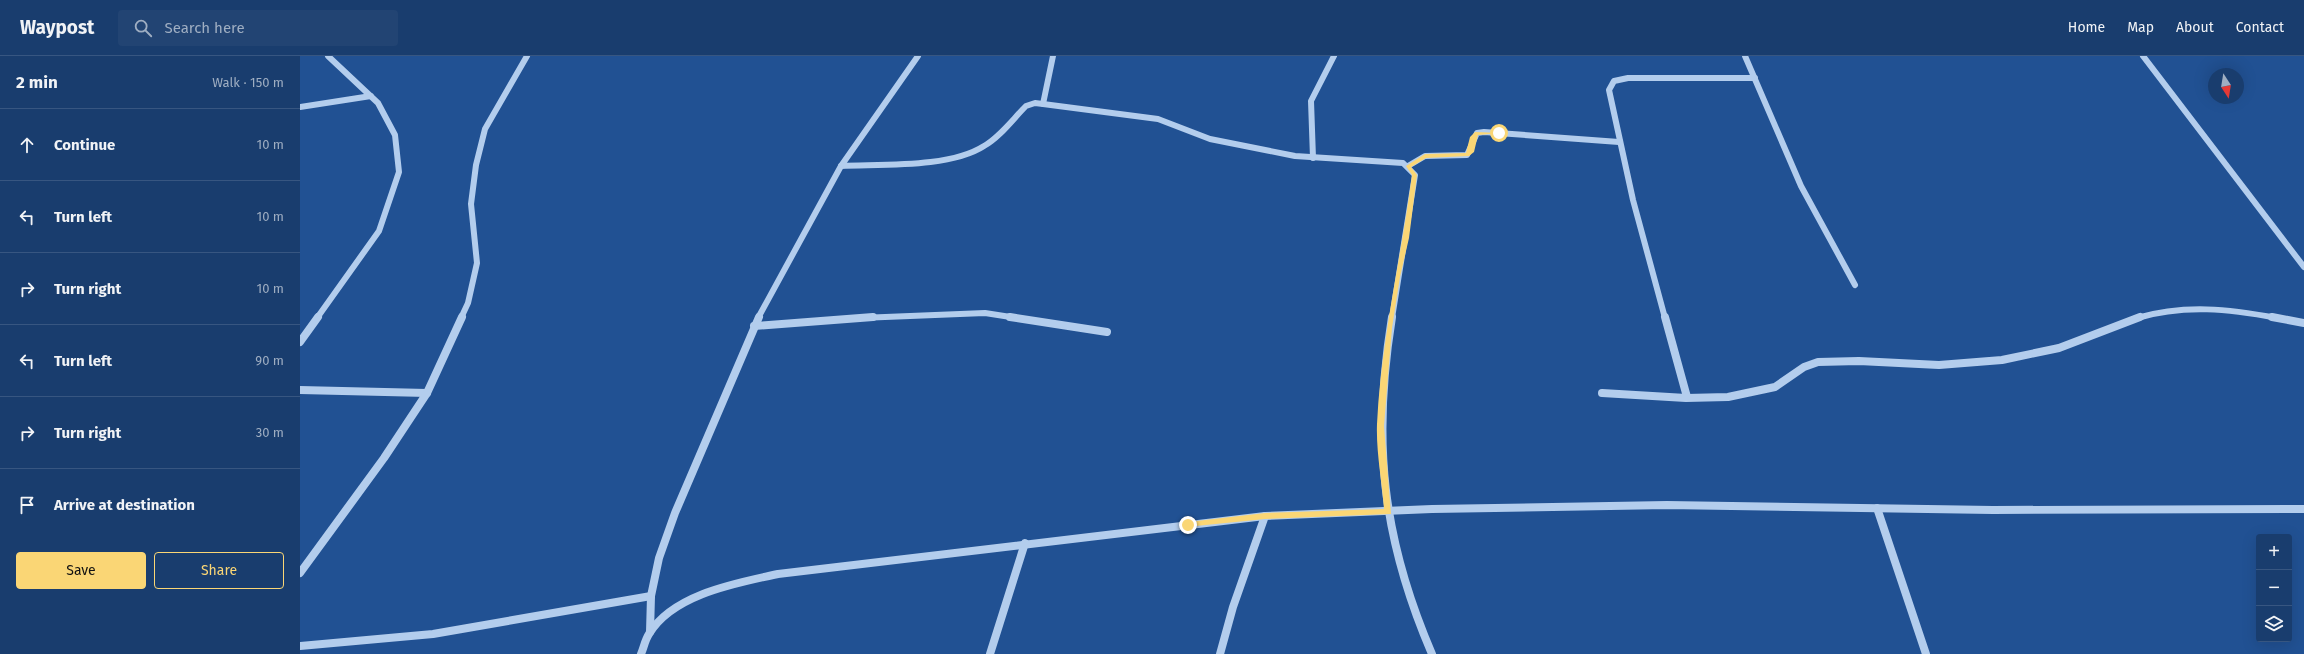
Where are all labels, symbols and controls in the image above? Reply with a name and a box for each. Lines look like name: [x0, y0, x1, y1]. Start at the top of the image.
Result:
search box: [118, 10, 398, 46]
text: Waypost: [20, 16, 94, 39]
icon: search: [132, 17, 154, 39]
text: Search here: [164, 19, 245, 37]
text: Home: [2068, 19, 2105, 36]
text: Map: [2127, 19, 2154, 36]
text: About: [2176, 19, 2214, 36]
text: Contact: [2236, 19, 2284, 36]
north arrow: [2208, 68, 2244, 104]
text: 2 min: [16, 72, 58, 93]
text: Walk · 150 m: [212, 75, 284, 90]
route start: [1490, 124, 1508, 142]
icon: ahead: [16, 134, 38, 156]
text: Continue: [54, 136, 115, 154]
text: 10 m: [257, 137, 284, 152]
icon: left: [16, 206, 38, 228]
text: Turn left: [54, 208, 112, 226]
text: 10 m: [257, 209, 284, 224]
icon: right: [16, 278, 38, 300]
text: Turn right: [54, 280, 121, 298]
text: 10 m: [257, 281, 284, 296]
icon: left: [16, 350, 38, 372]
text: Turn left: [54, 352, 112, 370]
text: 90 m: [255, 353, 284, 368]
icon: right: [16, 422, 38, 444]
text: Turn right: [54, 424, 121, 442]
text: 30 m: [256, 425, 284, 440]
icon: arrive: [16, 494, 38, 516]
text: Arrive at destination: [54, 496, 195, 514]
route end: [1179, 516, 1197, 534]
map controls: [2256, 534, 2292, 642]
button: +: [2256, 534, 2292, 570]
button: Save: [16, 552, 146, 589]
button: Share: [154, 552, 284, 589]
button: −: [2256, 570, 2292, 606]
button: layers: [2256, 606, 2292, 642]

